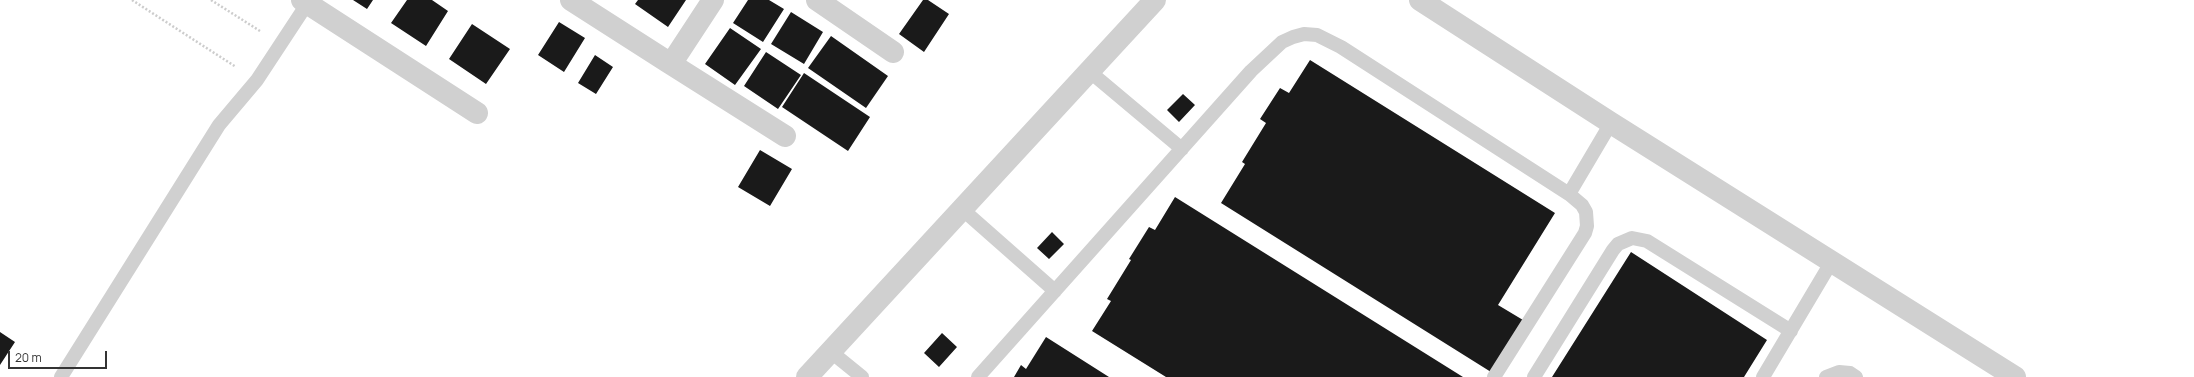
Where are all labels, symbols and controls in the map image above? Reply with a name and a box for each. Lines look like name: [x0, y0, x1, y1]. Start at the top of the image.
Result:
scale bar: [10, 343, 109, 369]
text: 20 m: [15, 349, 42, 366]

